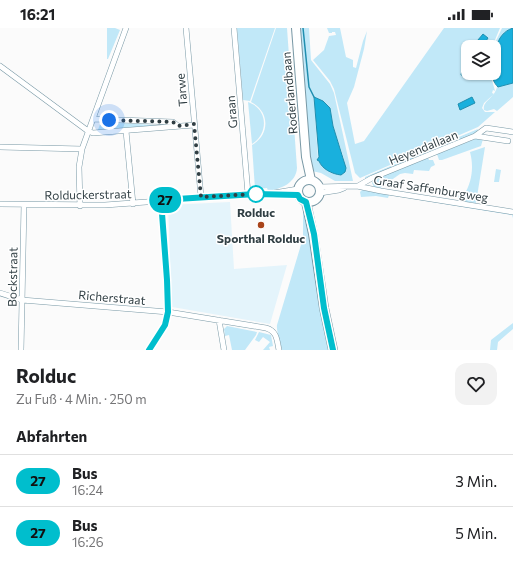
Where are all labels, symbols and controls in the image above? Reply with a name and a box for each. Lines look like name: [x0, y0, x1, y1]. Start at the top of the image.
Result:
text: 16:21: [20, 5, 55, 23]
map controls: [461, 40, 501, 80]
button: layers: [461, 40, 501, 80]
street label: Roderlandbaan: [278, 51, 300, 135]
street label: Tarwe: [173, 73, 189, 107]
street label: Graan: [223, 95, 239, 129]
your location: [99, 110, 119, 130]
street label: Heyendallaan: [386, 127, 460, 167]
street label: Graaf Saffenburgweg: [373, 172, 490, 204]
marker: Rolduc: [247, 185, 265, 203]
street label: Rolduckerstraat: [44, 186, 132, 202]
line badge: 27: [147, 187, 183, 213]
text: 27: [157, 191, 173, 208]
place label: Rolduc: [237, 205, 275, 219]
marker: Sporthal Rolduc: [256, 220, 266, 230]
place label: Sporthal Rolduc: [217, 231, 305, 245]
street label: Bockstraat: [4, 247, 20, 307]
street label: Richerstraat: [78, 287, 146, 307]
button: heart: [455, 363, 497, 405]
text: Rolduc: [16, 364, 76, 387]
text: Zu Fuß · 4 Min. · 250 m: [16, 391, 147, 407]
text: Abfahrten: [16, 427, 87, 445]
text: Bus: [72, 464, 97, 482]
text: 27: [30, 472, 46, 489]
text: 3 Min.: [455, 472, 497, 490]
text: 16:24: [72, 482, 103, 498]
text: Bus: [72, 516, 97, 534]
text: 27: [30, 524, 46, 541]
text: 5 Min.: [455, 524, 497, 542]
text: 16:26: [72, 534, 104, 550]

